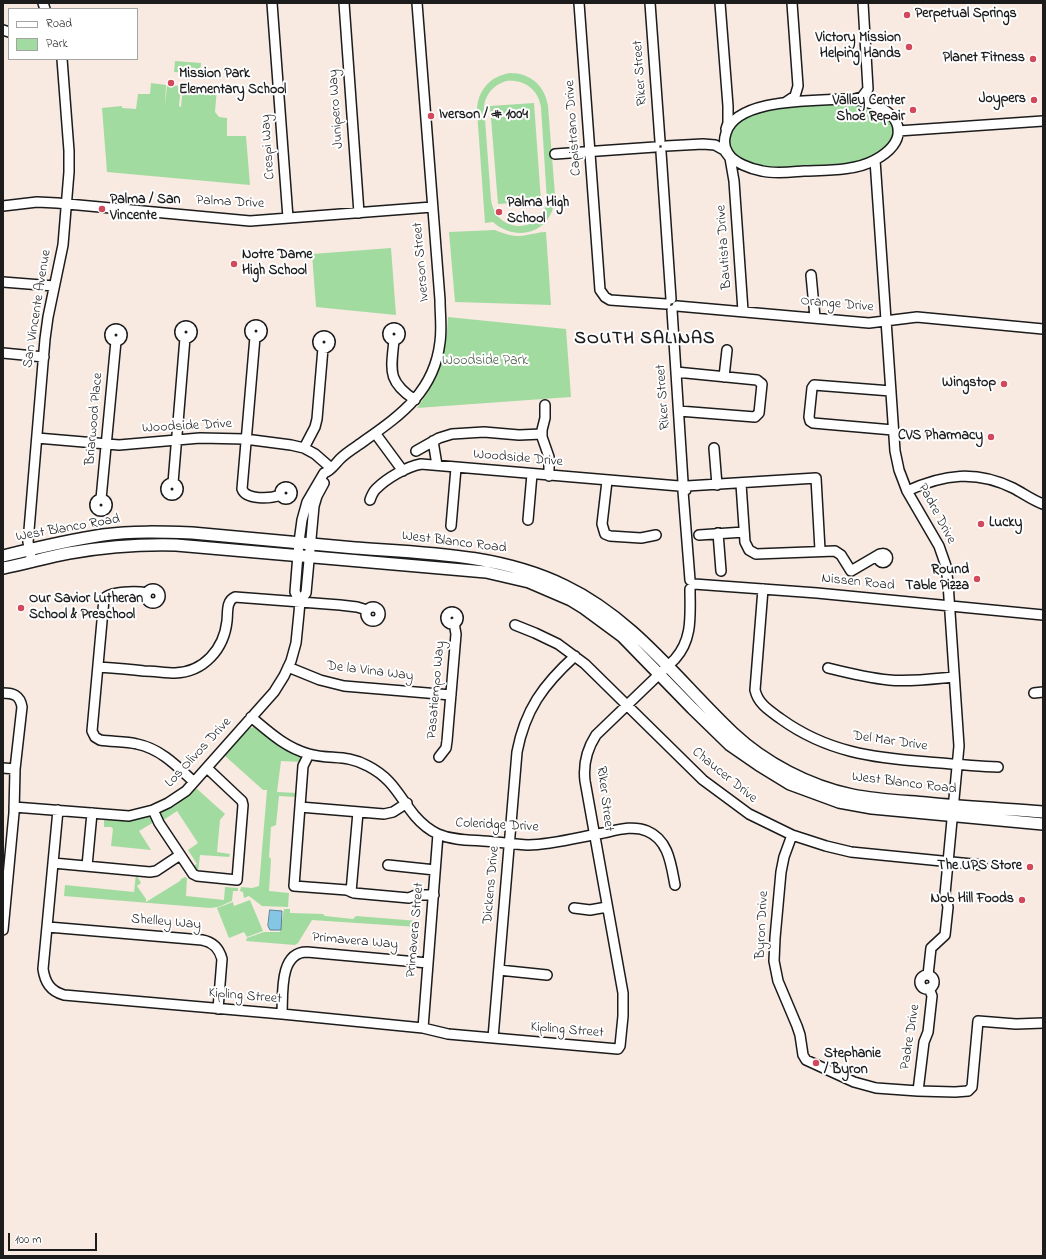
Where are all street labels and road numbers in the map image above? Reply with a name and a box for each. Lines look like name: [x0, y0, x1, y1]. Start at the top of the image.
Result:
street label: Riker Street: [630, 40, 652, 106]
street label: Junipero Way: [326, 69, 348, 149]
street label: Capistrano Drive: [562, 80, 586, 176]
street label: Crespi Way: [258, 114, 280, 180]
street label: Palma Drive: [195, 193, 265, 213]
street label: Bautista Drive: [714, 204, 736, 290]
street label: Iverson Street: [410, 222, 434, 302]
street label: San Vincente Avenue: [20, 249, 56, 369]
street label: Orange Drive: [800, 293, 874, 317]
street label: Riker Street: [653, 364, 675, 430]
street label: Briarwood Place: [83, 372, 107, 466]
street label: Woodside Drive: [142, 416, 232, 438]
street label: Woodside Drive: [473, 447, 563, 471]
street label: Padre Drive: [913, 481, 959, 547]
street label: West Blanco Road: [15, 512, 121, 546]
street label: West Blanco Road: [401, 528, 507, 558]
street label: Nissen Road: [821, 571, 895, 595]
street label: Pasatiempo Way: [424, 640, 450, 740]
street label: De la Vina Way: [326, 658, 414, 686]
street label: Los Olivos Drive: [162, 714, 236, 792]
street label: Del Mar Drive: [851, 728, 929, 756]
street label: Chaucer Drive: [688, 744, 760, 808]
street label: Riker Street: [592, 765, 616, 833]
street label: West Blanco Road: [851, 769, 957, 799]
street label: Coleridge Drive: [455, 815, 539, 837]
street label: Dickens Drive: [480, 845, 504, 925]
street label: Primavera Street: [403, 882, 429, 978]
street label: Byron Drive: [753, 890, 773, 960]
street label: Shelley Way: [130, 912, 202, 934]
street label: Primavera Way: [311, 930, 399, 954]
street label: Kipling Street: [208, 985, 282, 1009]
street label: Padre Drive: [898, 1003, 924, 1071]
street label: Kipling Street: [530, 1019, 604, 1043]

